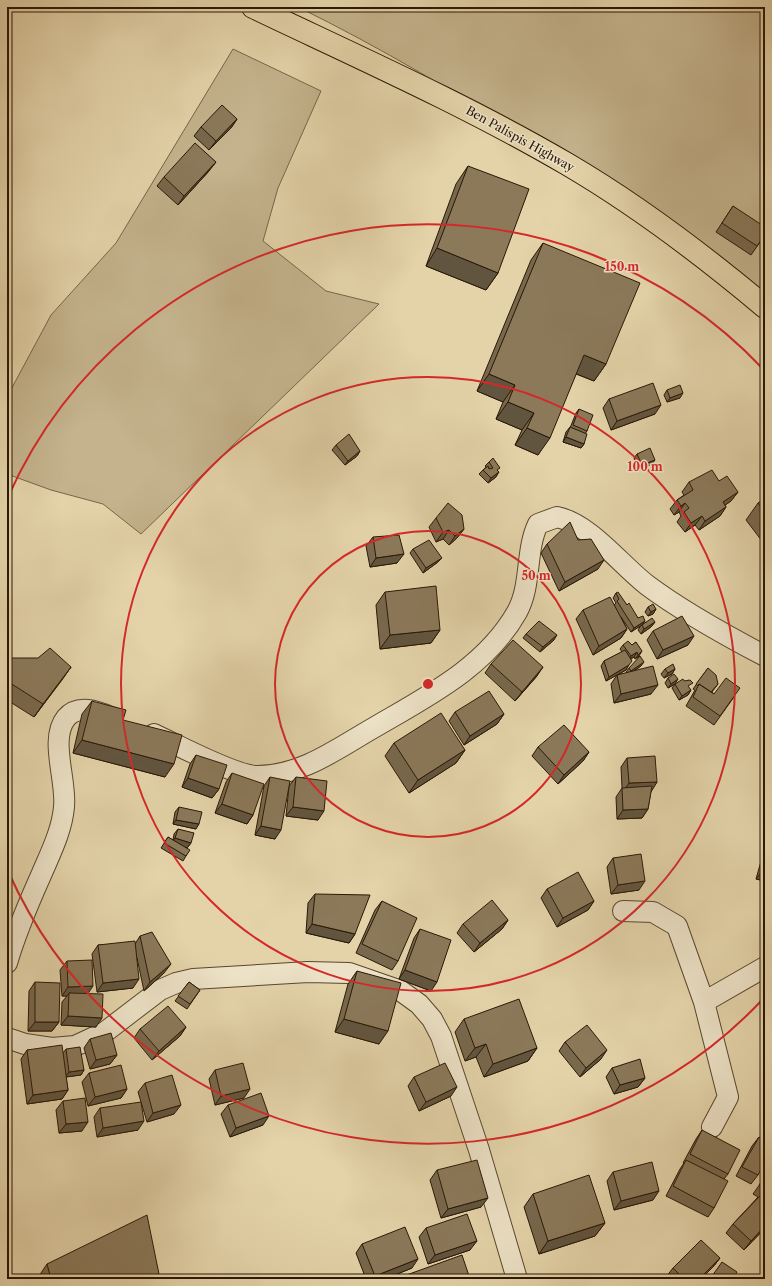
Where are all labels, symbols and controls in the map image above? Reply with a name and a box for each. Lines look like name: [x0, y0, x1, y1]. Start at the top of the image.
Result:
street label: Ben Palispis Highway: [463, 103, 577, 175]
text: 150 m: [605, 259, 639, 274]
text: 100 m: [627, 459, 663, 474]
text: 50 m: [521, 568, 551, 583]
centre of rings: [421, 677, 435, 691]

